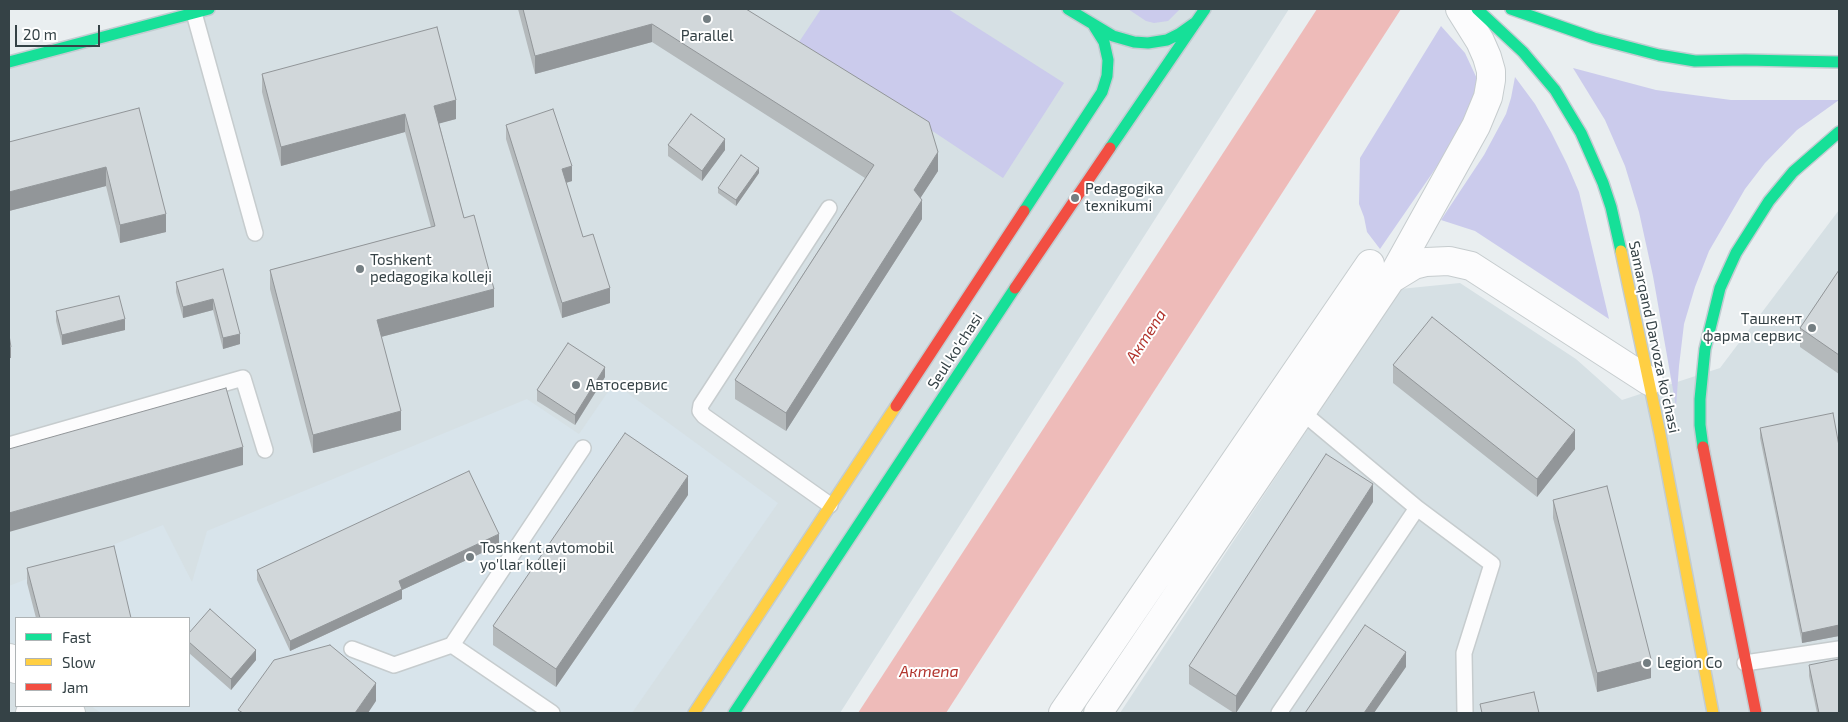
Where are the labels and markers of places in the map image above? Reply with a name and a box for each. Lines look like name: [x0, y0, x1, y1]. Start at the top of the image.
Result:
marker: Parallel: [701, 13, 713, 25]
place label: Parallel: [681, 27, 733, 45]
place label: Pedagogika texnikumi: [1085, 180, 1163, 215]
marker: Pedagogika texnikumi: [1069, 192, 1081, 204]
place label: Toshkent pedagogika kolleji: [370, 251, 492, 286]
marker: Toshkent pedagogika kolleji: [354, 263, 366, 275]
place label: Ташкент фарма сервис: [1703, 310, 1802, 345]
marker: Ташкент фарма сервис: [1806, 322, 1818, 334]
place label: Автосервис: [586, 376, 668, 394]
marker: Автосервис: [570, 379, 582, 391]
place label: Toshkent avtomobil yo'llar kolleji: [480, 539, 614, 574]
marker: Toshkent avtomobil yo'llar kolleji: [464, 551, 476, 563]
place label: Legion Co: [1657, 654, 1722, 672]
marker: Legion Co: [1641, 657, 1653, 669]

